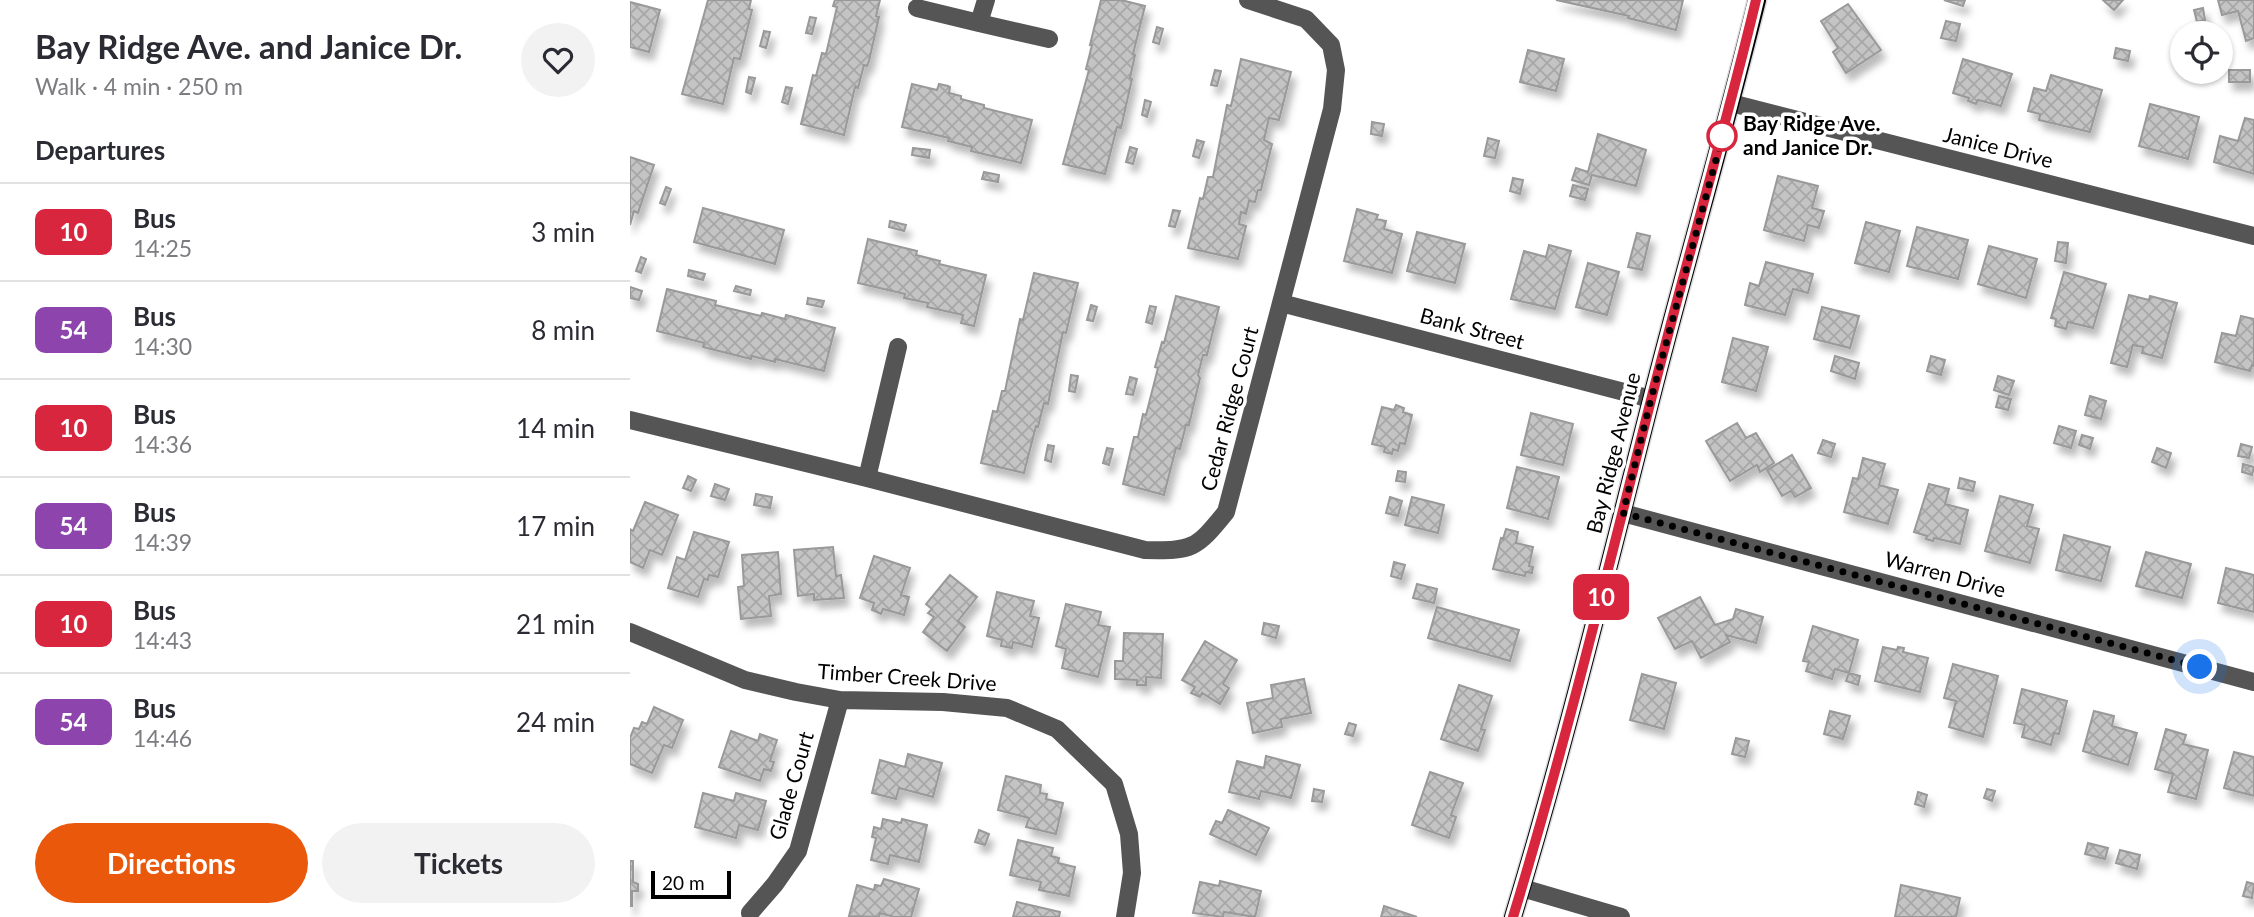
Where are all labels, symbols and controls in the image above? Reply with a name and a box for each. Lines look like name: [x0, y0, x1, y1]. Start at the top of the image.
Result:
map controls: [2170, 21, 2233, 84]
button: locate: [2170, 21, 2233, 84]
button: heart: [521, 23, 595, 97]
text: Bay Ridge Ave. and Janice Dr.: [35, 26, 462, 66]
text: Walk · 4 min · 250 m: [35, 72, 243, 100]
place label: Bay Ridge Ave. and Janice Dr.: [1743, 110, 1880, 159]
marker: Bay Ridge Ave. and Janice Dr.: [1707, 121, 1737, 151]
street label: Janice Drive: [1941, 121, 2056, 172]
text: Departures: [35, 134, 165, 166]
text: Bus: [133, 202, 176, 234]
text: 3 min: [531, 216, 595, 248]
text: 10: [60, 217, 87, 246]
text: 14:25: [133, 234, 192, 262]
text: Bus: [133, 300, 176, 332]
street label: Bank Street: [1418, 302, 1528, 354]
text: 8 min: [531, 314, 595, 346]
text: 54: [60, 315, 87, 344]
street label: Cedar Ridge Court: [1195, 323, 1263, 494]
text: 14:30: [133, 332, 192, 360]
street label: Bay Ridge Avenue: [1580, 370, 1645, 536]
text: Bus: [133, 398, 176, 430]
text: 14 min: [516, 412, 595, 444]
text: 10: [60, 413, 87, 442]
text: 14:36: [133, 430, 192, 458]
text: Bus: [133, 496, 176, 528]
text: 17 min: [516, 510, 595, 542]
text: 54: [60, 511, 87, 540]
text: 14:39: [133, 528, 192, 556]
street label: Warren Drive: [1882, 545, 2009, 602]
line badge: 10: [1570, 574, 1632, 620]
text: 10: [1587, 582, 1615, 611]
text: Bus: [133, 594, 176, 626]
text: 21 min: [516, 608, 595, 640]
text: 10: [60, 609, 87, 638]
text: 14:43: [133, 626, 192, 654]
your location: [2182, 649, 2217, 684]
street label: Timber Creek Drive: [817, 658, 998, 695]
text: Bus: [133, 692, 176, 724]
text: 24 min: [516, 706, 595, 738]
text: 54: [60, 707, 87, 736]
text: 14:46: [133, 724, 192, 752]
street label: Glade Court: [763, 728, 818, 843]
button: Directions: [35, 823, 308, 903]
button: Tickets: [322, 823, 595, 903]
scale bar: [651, 868, 732, 900]
text: 20 m: [662, 871, 705, 894]

